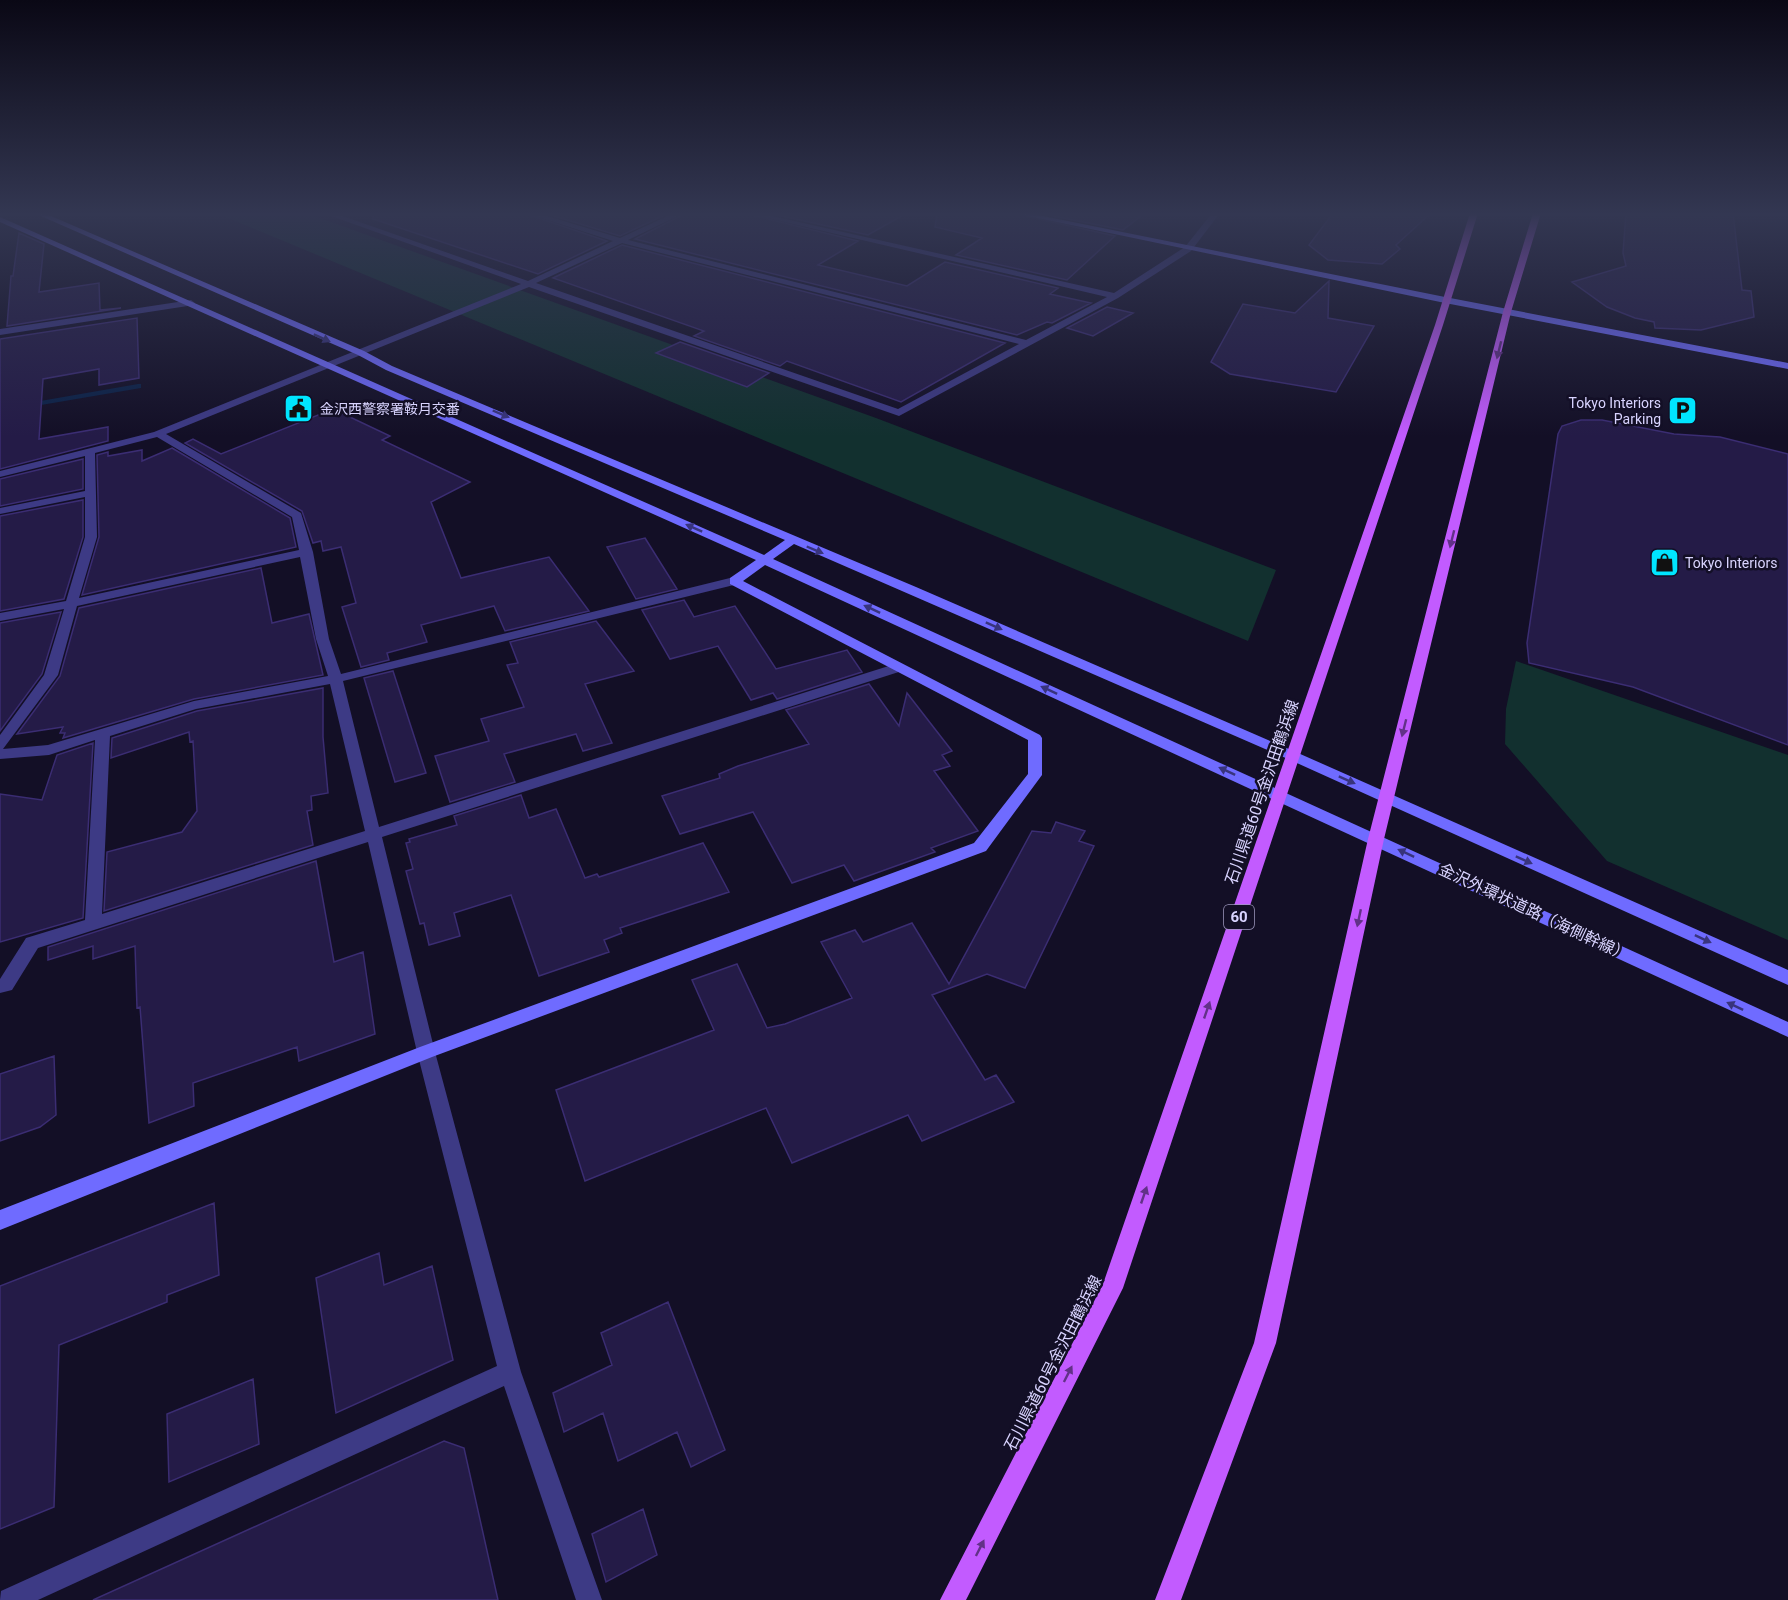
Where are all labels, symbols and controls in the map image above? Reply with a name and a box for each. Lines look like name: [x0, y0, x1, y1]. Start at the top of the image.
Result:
one-way arrow: [313, 334, 331, 343]
one-way arrow: [1494, 341, 1504, 359]
public building icon: 金沢西警察署鞍月交番: [283, 393, 315, 425]
place label: Tokyo Interiors Parking: [1569, 395, 1661, 427]
parking icon: Tokyo Interiors Parking: [1666, 395, 1698, 427]
place label: 金沢西警察署鞍月交番: [320, 401, 460, 417]
one-way arrow: [493, 409, 511, 419]
one-way arrow: [686, 524, 703, 533]
one-way arrow: [1446, 530, 1456, 548]
one-way arrow: [807, 545, 825, 555]
shop icon: Tokyo Interiors: [1648, 547, 1680, 579]
place label: Tokyo Interiors: [1685, 555, 1777, 571]
one-way arrow: [863, 603, 881, 613]
one-way arrow: [986, 622, 1003, 631]
one-way arrow: [1041, 686, 1058, 695]
street label: 石川県道60号金沢田鶴浜線: [1221, 697, 1303, 887]
one-way arrow: [1399, 719, 1409, 737]
one-way arrow: [1218, 767, 1235, 776]
one-way arrow: [1338, 775, 1356, 785]
one-way arrow: [1397, 848, 1414, 857]
one-way arrow: [1516, 855, 1534, 865]
street label: 金沢外環状道路（海側幹線）: [1436, 859, 1632, 965]
road number: 60: [1224, 905, 1254, 929]
one-way arrow: [1354, 908, 1363, 927]
one-way arrow: [1694, 934, 1712, 944]
one-way arrow: [1202, 1001, 1212, 1019]
one-way arrow: [1726, 1001, 1743, 1010]
one-way arrow: [1139, 1186, 1149, 1204]
street label: 石川県道60号金沢田鶴浜線: [1000, 1272, 1106, 1454]
one-way arrow: [1063, 1365, 1073, 1382]
one-way arrow: [975, 1539, 985, 1556]

